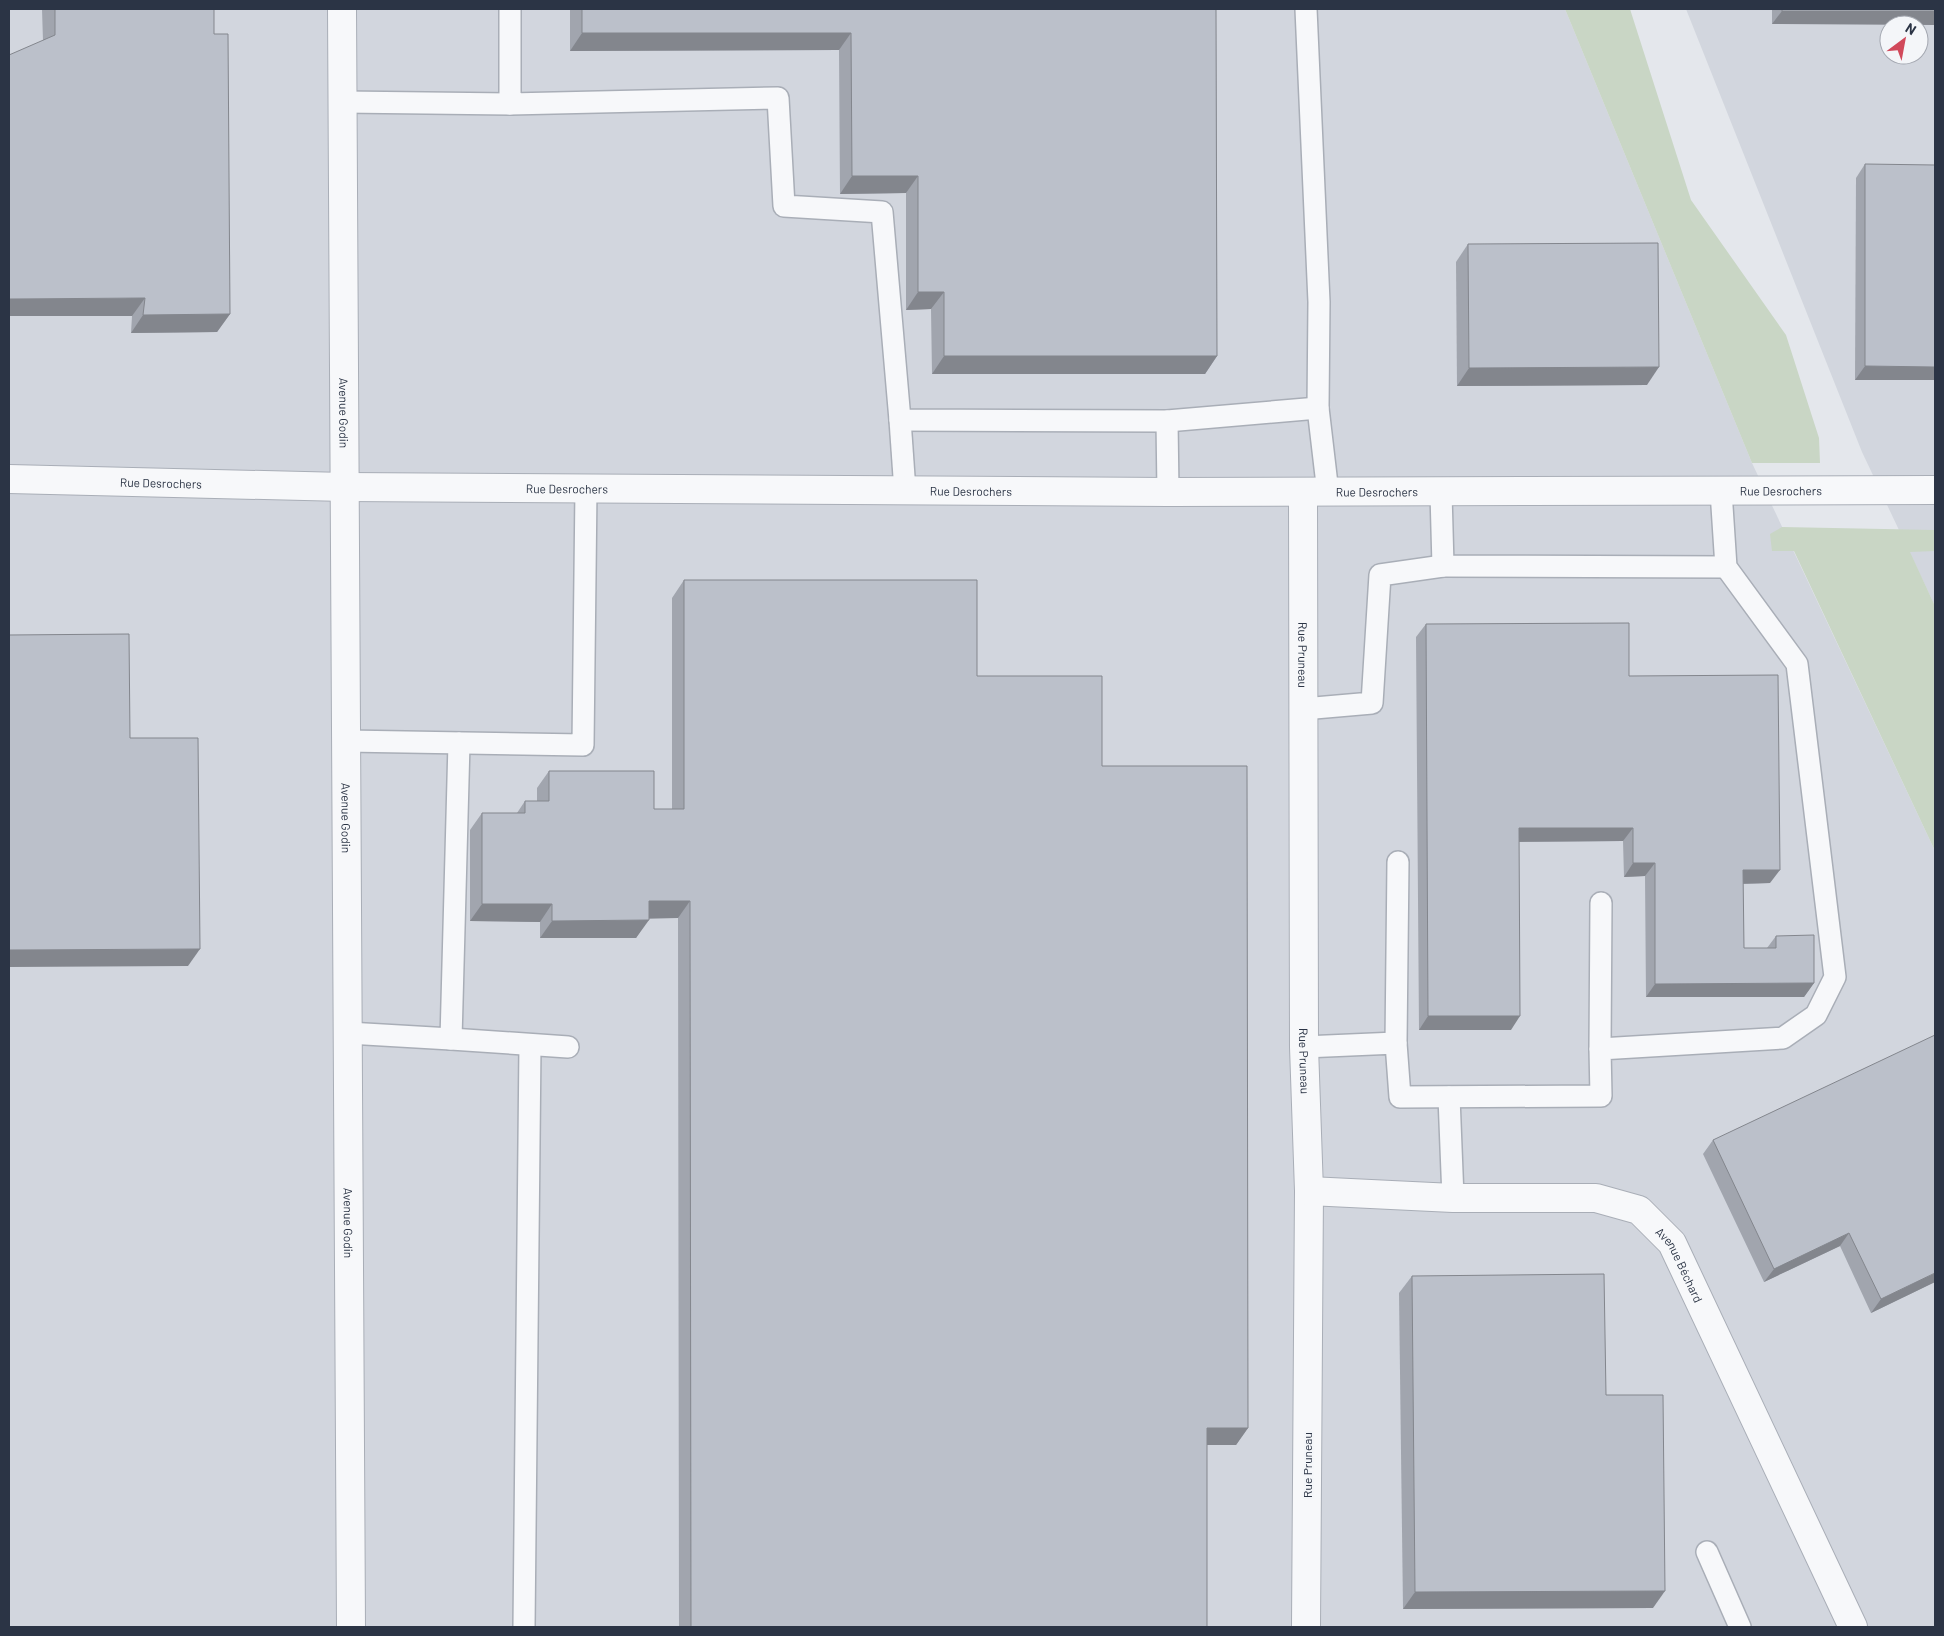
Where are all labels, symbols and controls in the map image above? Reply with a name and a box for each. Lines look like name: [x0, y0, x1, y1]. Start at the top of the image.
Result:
north arrow: [1879, 15, 1929, 65]
text: N: [1903, 19, 1920, 38]
street label: Avenue Godin: [337, 378, 351, 448]
street label: Rue Desrochers: [120, 475, 202, 491]
street label: Rue Desrochers: [526, 481, 608, 496]
street label: Rue Desrochers: [1740, 483, 1822, 498]
street label: Rue Desrochers: [930, 484, 1012, 498]
street label: Rue Desrochers: [1336, 484, 1418, 499]
street label: Rue Pruneau: [1296, 622, 1310, 688]
street label: Avenue Godin: [339, 783, 354, 853]
street label: Rue Pruneau: [1297, 1028, 1313, 1094]
street label: Avenue Godin: [342, 1188, 356, 1258]
street label: Avenue Béchard: [1653, 1224, 1706, 1304]
street label: Rue Pruneau: [1300, 1432, 1314, 1498]

